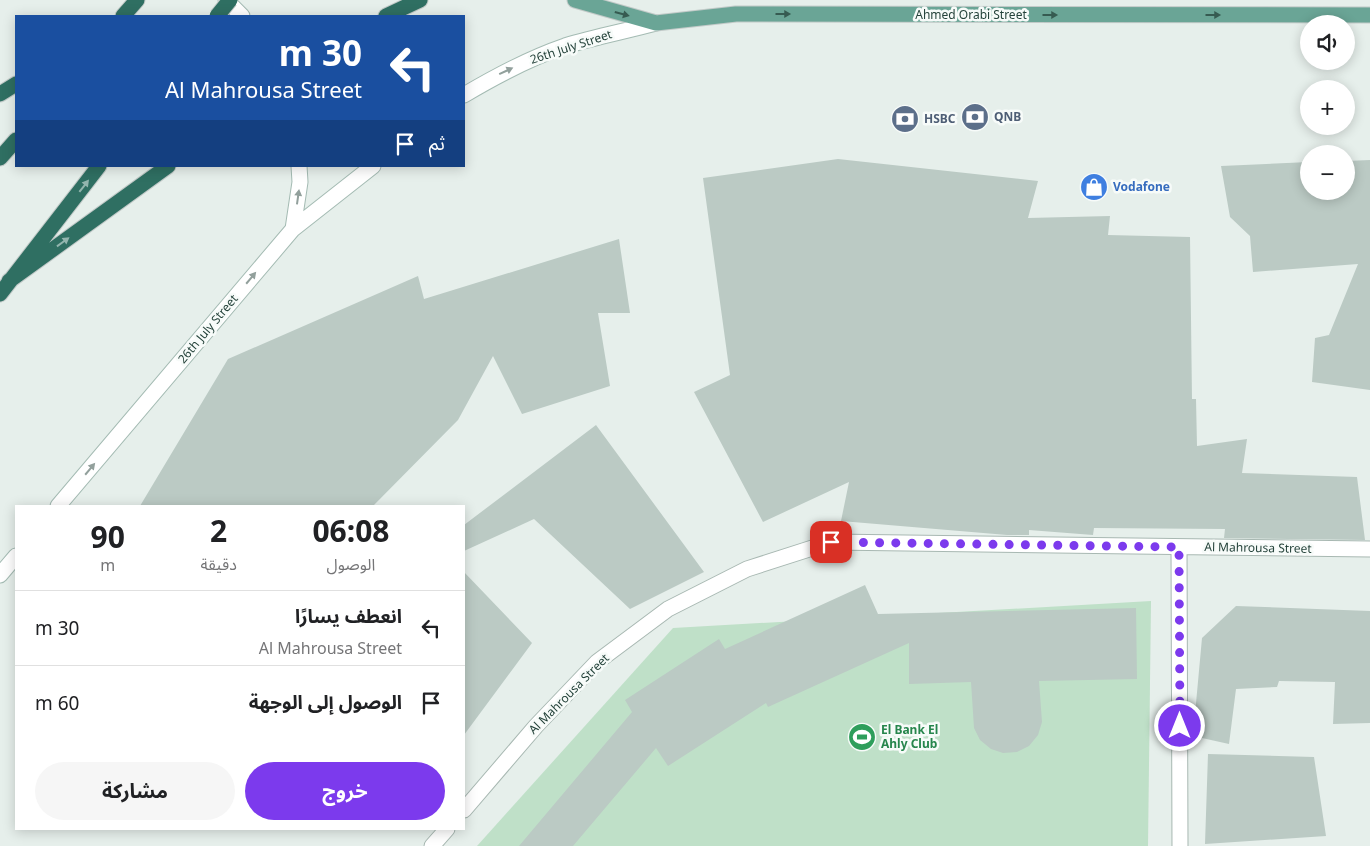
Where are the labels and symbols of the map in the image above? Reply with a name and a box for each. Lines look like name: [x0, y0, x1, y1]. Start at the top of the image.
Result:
street label: Ahmed Orabi Street: [915, 6, 1027, 23]
one-way arrow: [614, 10, 629, 18]
one-way arrow: [775, 10, 791, 18]
one-way arrow: [1042, 11, 1058, 19]
one-way arrow: [1205, 11, 1221, 19]
street label: 26th July Street: [528, 25, 615, 68]
one-way arrow: [499, 67, 514, 75]
bank icon: QNB: [960, 102, 990, 132]
bank icon: HSBC: [890, 104, 920, 134]
place label: QNB: [994, 108, 1021, 125]
place label: HSBC: [924, 110, 956, 127]
shop icon: Vodafone: [1079, 172, 1109, 202]
place label: Vodafone: [1113, 178, 1170, 195]
one-way arrow: [78, 180, 89, 193]
one-way arrow: [294, 189, 302, 205]
one-way arrow: [56, 237, 69, 248]
one-way arrow: [245, 273, 257, 285]
street label: 26th July Street: [174, 290, 242, 367]
one-way arrow: [84, 463, 95, 476]
pin: [810, 521, 852, 563]
street label: Al Mahrousa Street: [1204, 538, 1313, 557]
street label: Al Mahrousa Street: [525, 649, 613, 738]
position arrow: [1153, 699, 1205, 751]
place label: El Bank El Ahly Club: [881, 721, 938, 752]
sports icon: El Bank El Ahly Club: [847, 722, 877, 752]

